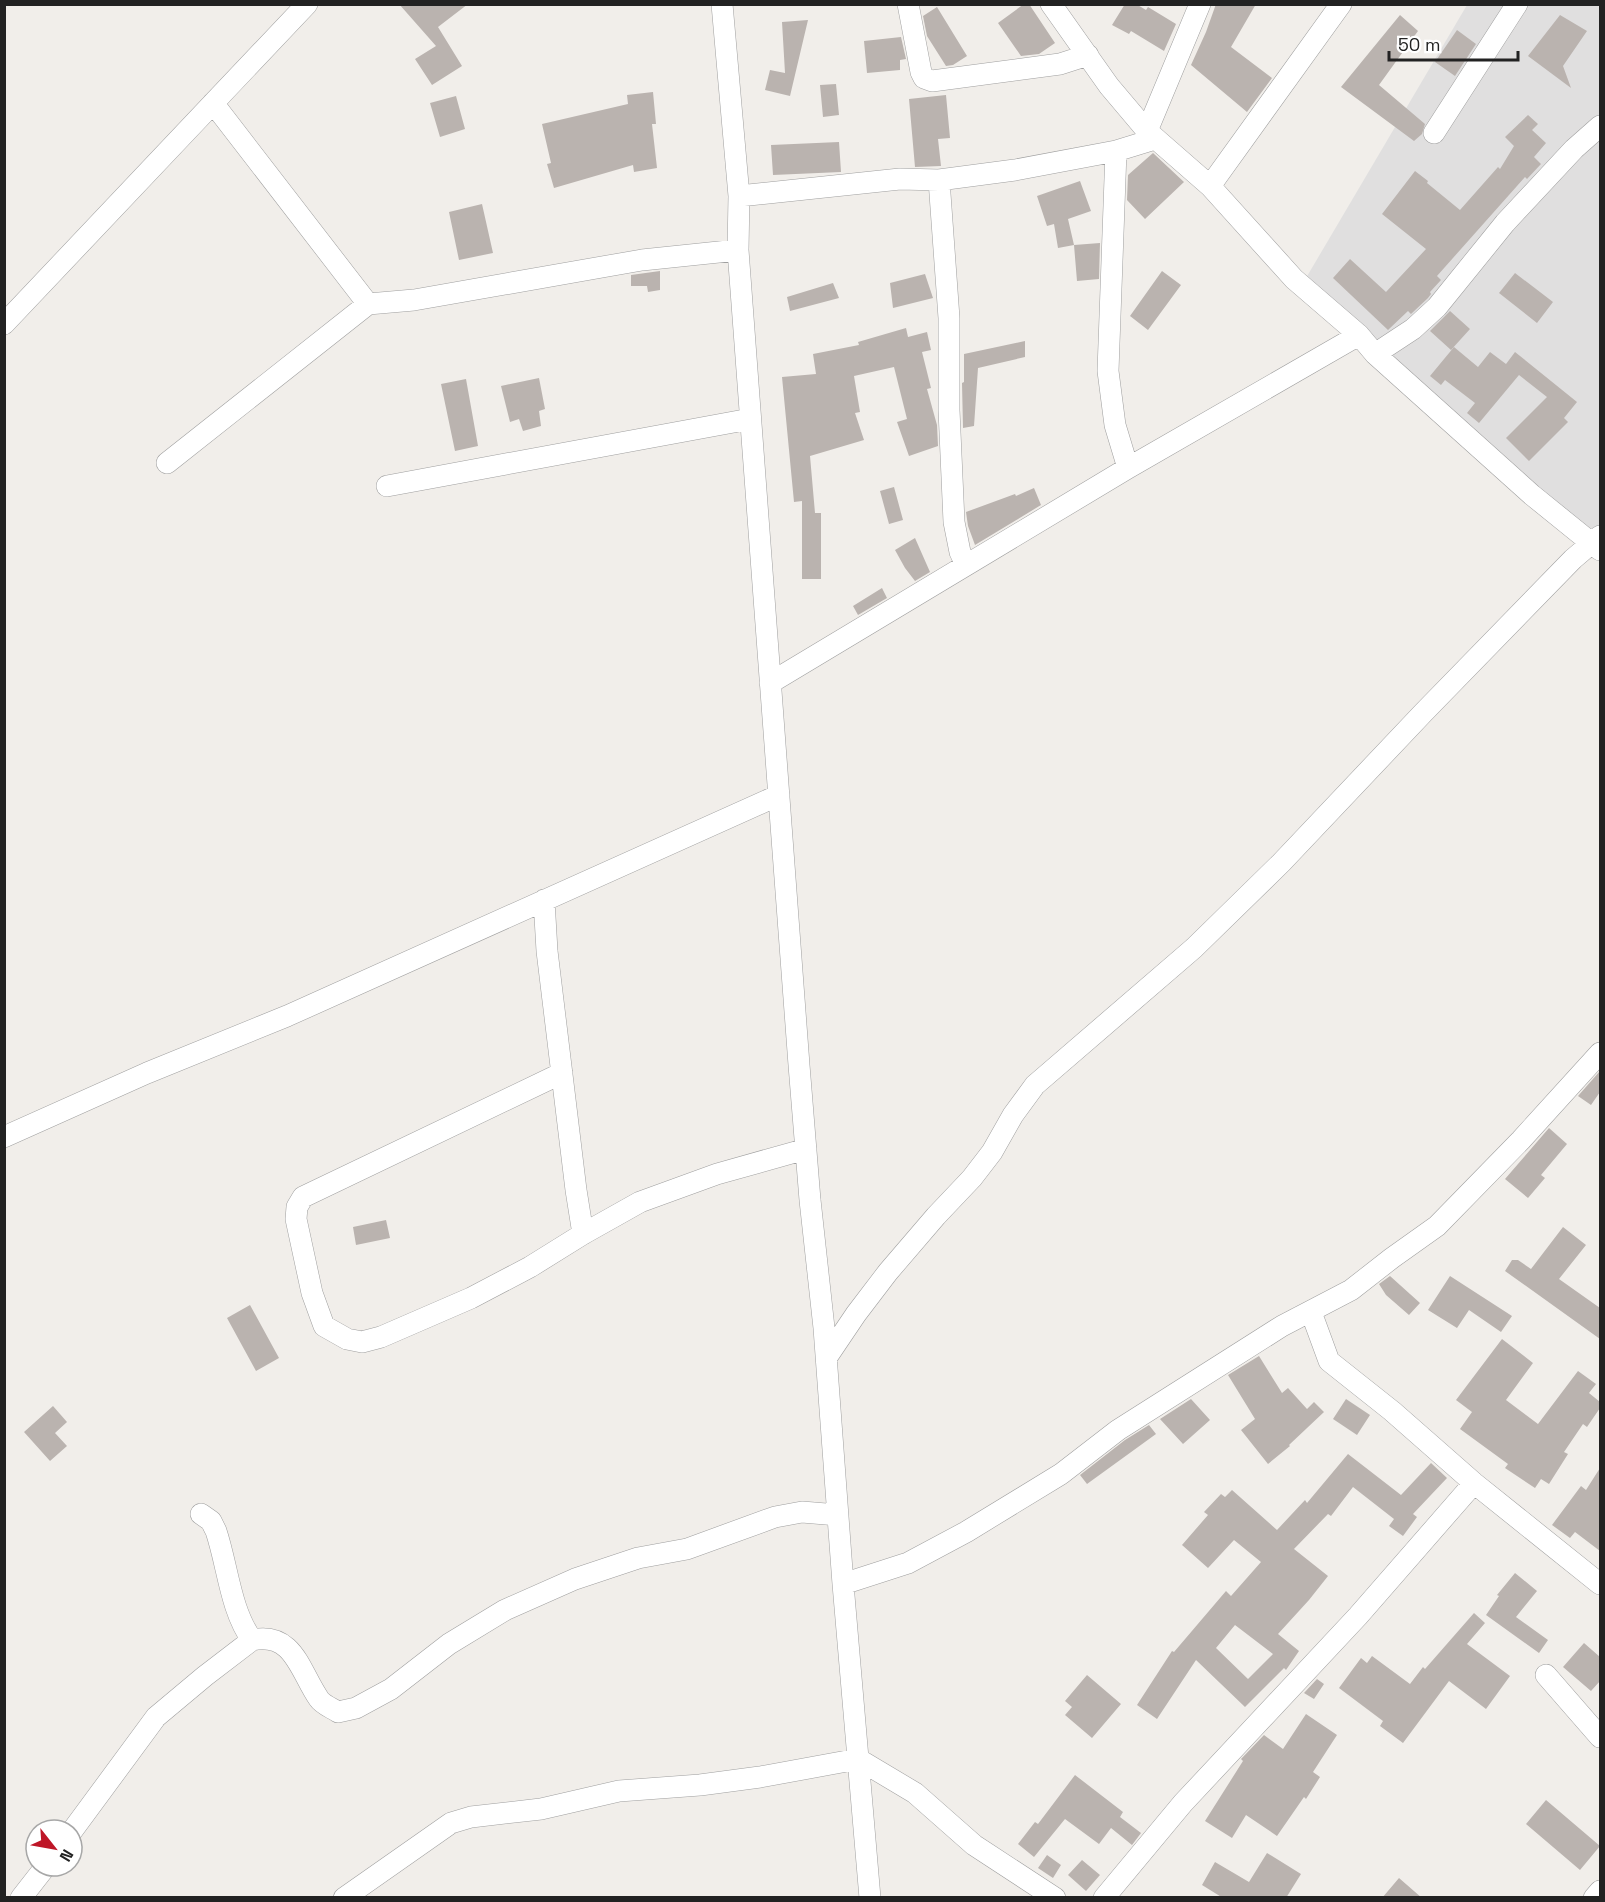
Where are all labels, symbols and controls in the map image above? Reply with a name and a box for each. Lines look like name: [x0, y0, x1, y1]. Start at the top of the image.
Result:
scale bar: [1389, 24, 1518, 62]
text: 50 m: [1398, 33, 1440, 56]
north arrow: [24, 1818, 84, 1878]
text: N: [55, 1845, 78, 1865]

